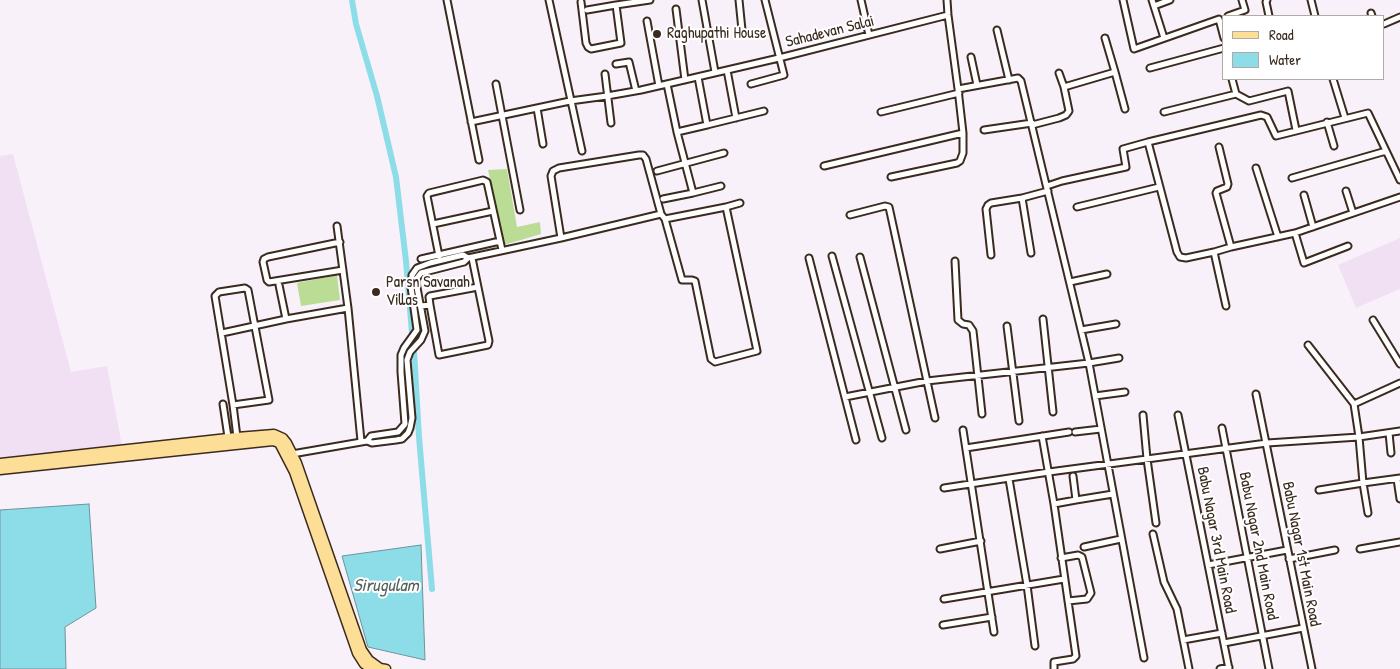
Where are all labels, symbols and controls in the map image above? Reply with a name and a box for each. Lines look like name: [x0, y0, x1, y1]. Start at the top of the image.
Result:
street label: Sahadevan Salai: [784, 12, 876, 52]
legend: [1222, 15, 1385, 80]
place label: Raghupathi House: [667, 24, 766, 44]
text: Road: [1269, 24, 1294, 45]
marker: Raghupathi House: [651, 28, 663, 40]
text: Water: [1269, 49, 1301, 70]
place label: Parsn Savanah Villas: [386, 273, 470, 311]
marker: Parsn Savanah Villas: [370, 286, 382, 298]
street label: Babu Nagar 3rd Main Road: [1192, 465, 1240, 615]
street label: Babu Nagar 2nd Main Road: [1234, 470, 1282, 622]
street label: Babu Nagar 1st Main Road: [1278, 480, 1324, 628]
water label: Sirugulam: [353, 575, 419, 597]

